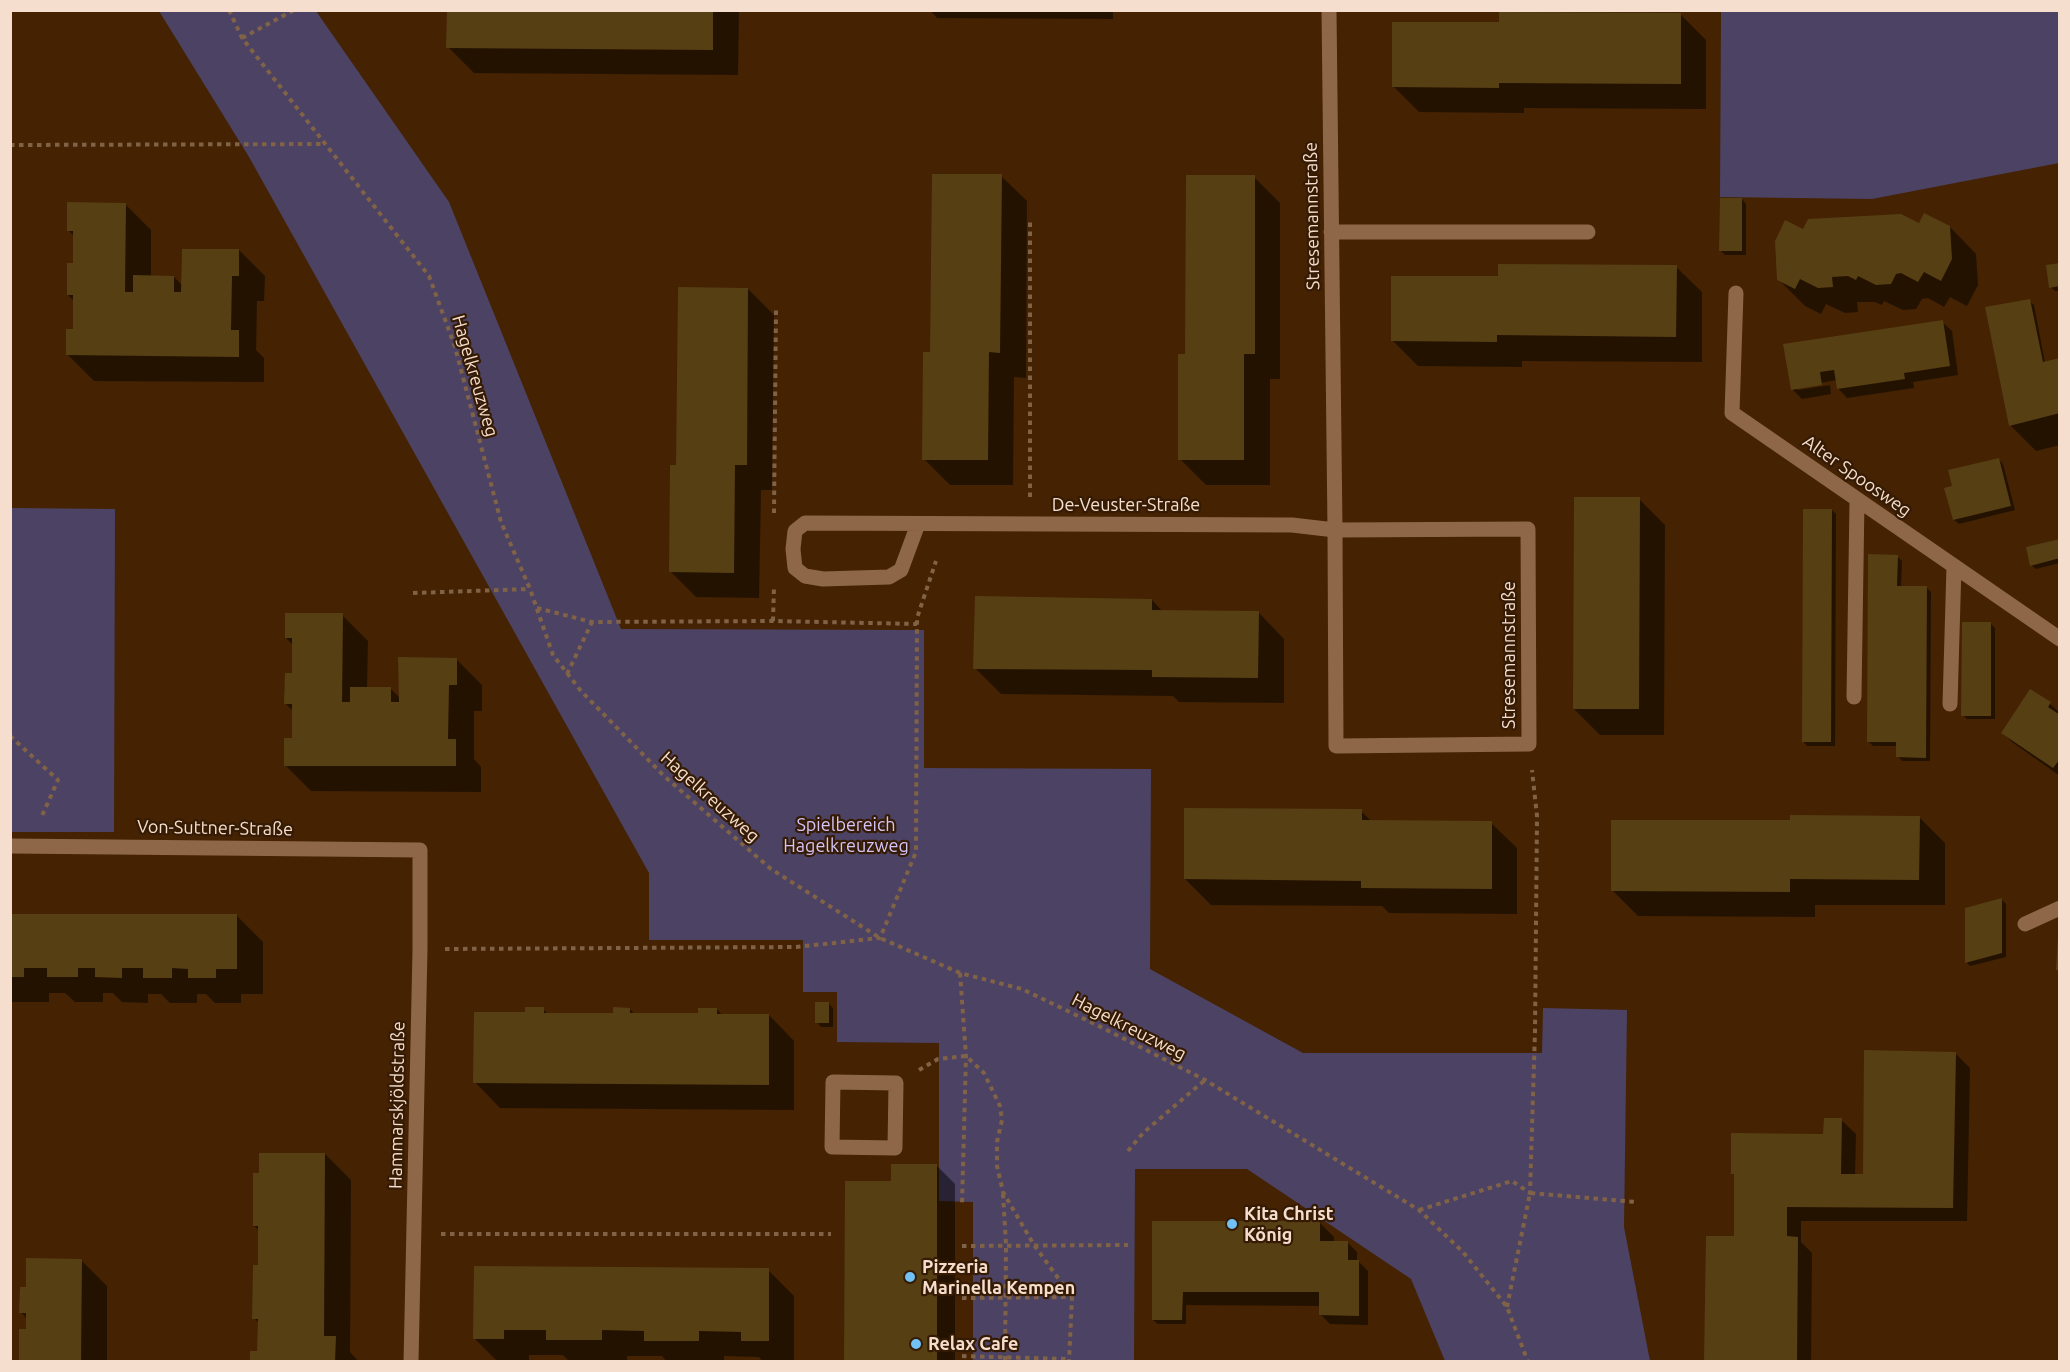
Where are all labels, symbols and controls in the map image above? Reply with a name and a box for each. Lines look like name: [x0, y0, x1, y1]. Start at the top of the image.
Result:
street label: Stresemannstraße: [1300, 142, 1324, 290]
street label: Hagelkreuzweg: [447, 313, 503, 439]
street label: Alter Spoosweg: [1799, 431, 1915, 521]
street label: De-Veuster-Straße: [1052, 494, 1200, 516]
street label: Stresemannstraße: [1498, 581, 1520, 729]
street label: Hagelkreuzweg: [656, 747, 764, 847]
park label: Spielbereich Hagelkreuzweg: [783, 814, 909, 856]
street label: Von-Suttner-Straße: [137, 816, 293, 840]
street label: Hagelkreuzweg: [1068, 989, 1190, 1065]
street label: Hammarskjöldstraße: [385, 1021, 409, 1189]
place label: Kita Christ König: [1244, 1203, 1333, 1246]
marker: Kita Christ König: [1225, 1217, 1239, 1231]
place label: Pizzeria Marinella Kempen: [922, 1256, 1075, 1298]
marker: Pizzeria Marinella Kempen: [903, 1270, 917, 1284]
place label: Relax Cafe: [928, 1333, 1018, 1355]
marker: Relax Cafe: [909, 1337, 923, 1351]

